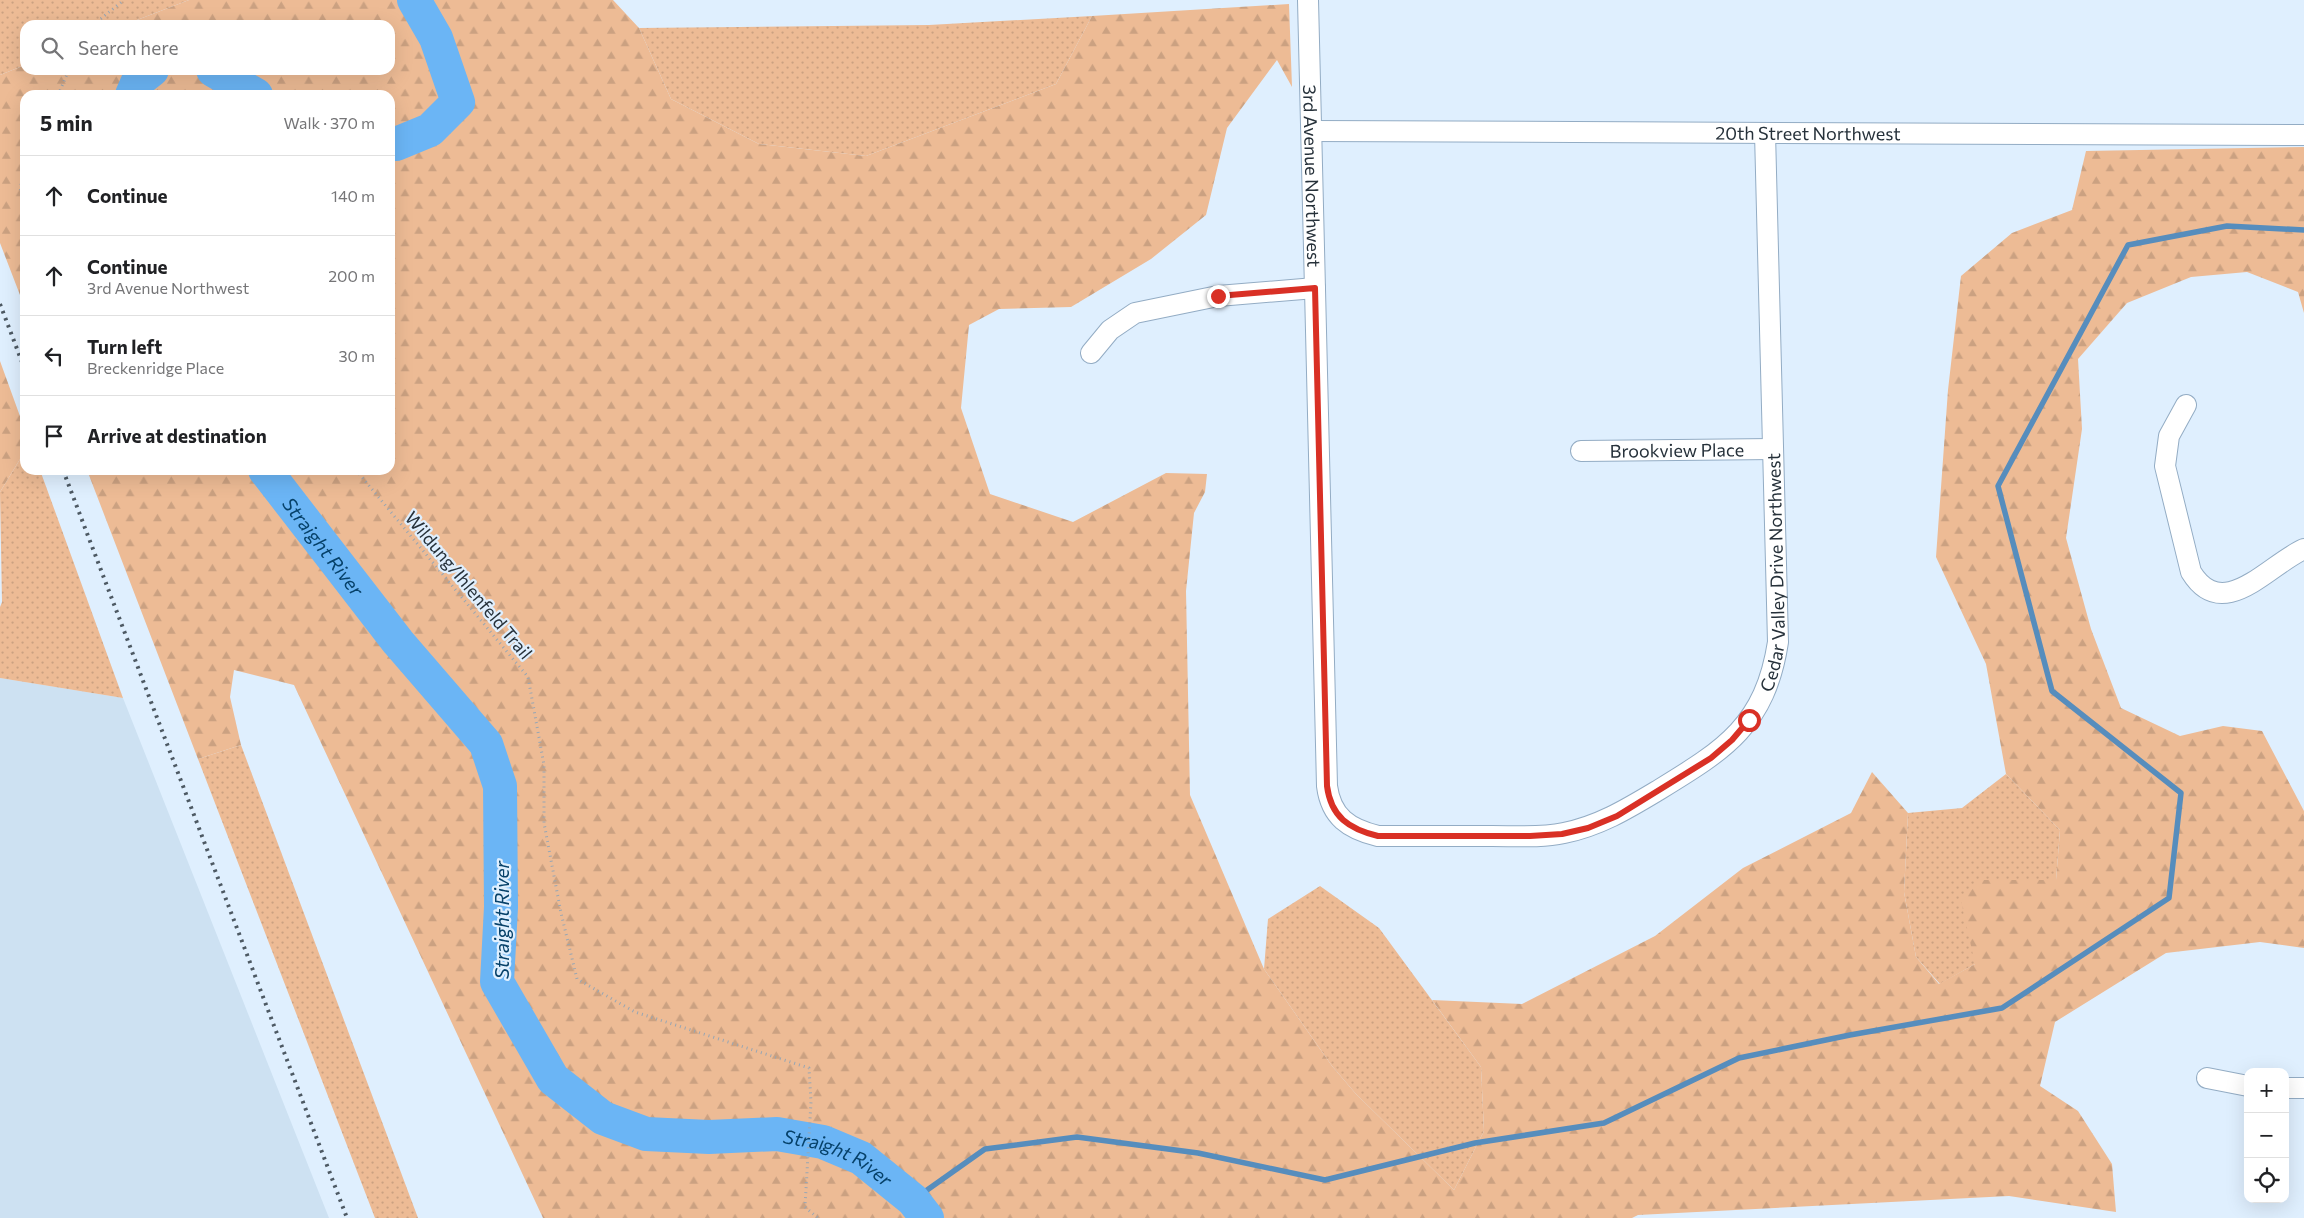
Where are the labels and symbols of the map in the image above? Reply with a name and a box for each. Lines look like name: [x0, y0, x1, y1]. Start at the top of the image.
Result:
street label: 3rd Avenue Northwest: [1299, 84, 1325, 268]
street label: 20th Street Northwest: [1715, 122, 1901, 144]
route end: [1207, 285, 1230, 308]
street label: Brookview Place: [1610, 438, 1744, 462]
street label: Cedar Valley Drive Northwest: [1755, 453, 1789, 695]
water label: Straight River: [278, 492, 370, 601]
street label: Wildung/Ihlenfeld Trail: [401, 507, 537, 663]
route start: [1738, 709, 1761, 732]
water label: Straight River: [490, 859, 513, 979]
water label: Straight River: [782, 1124, 898, 1191]

